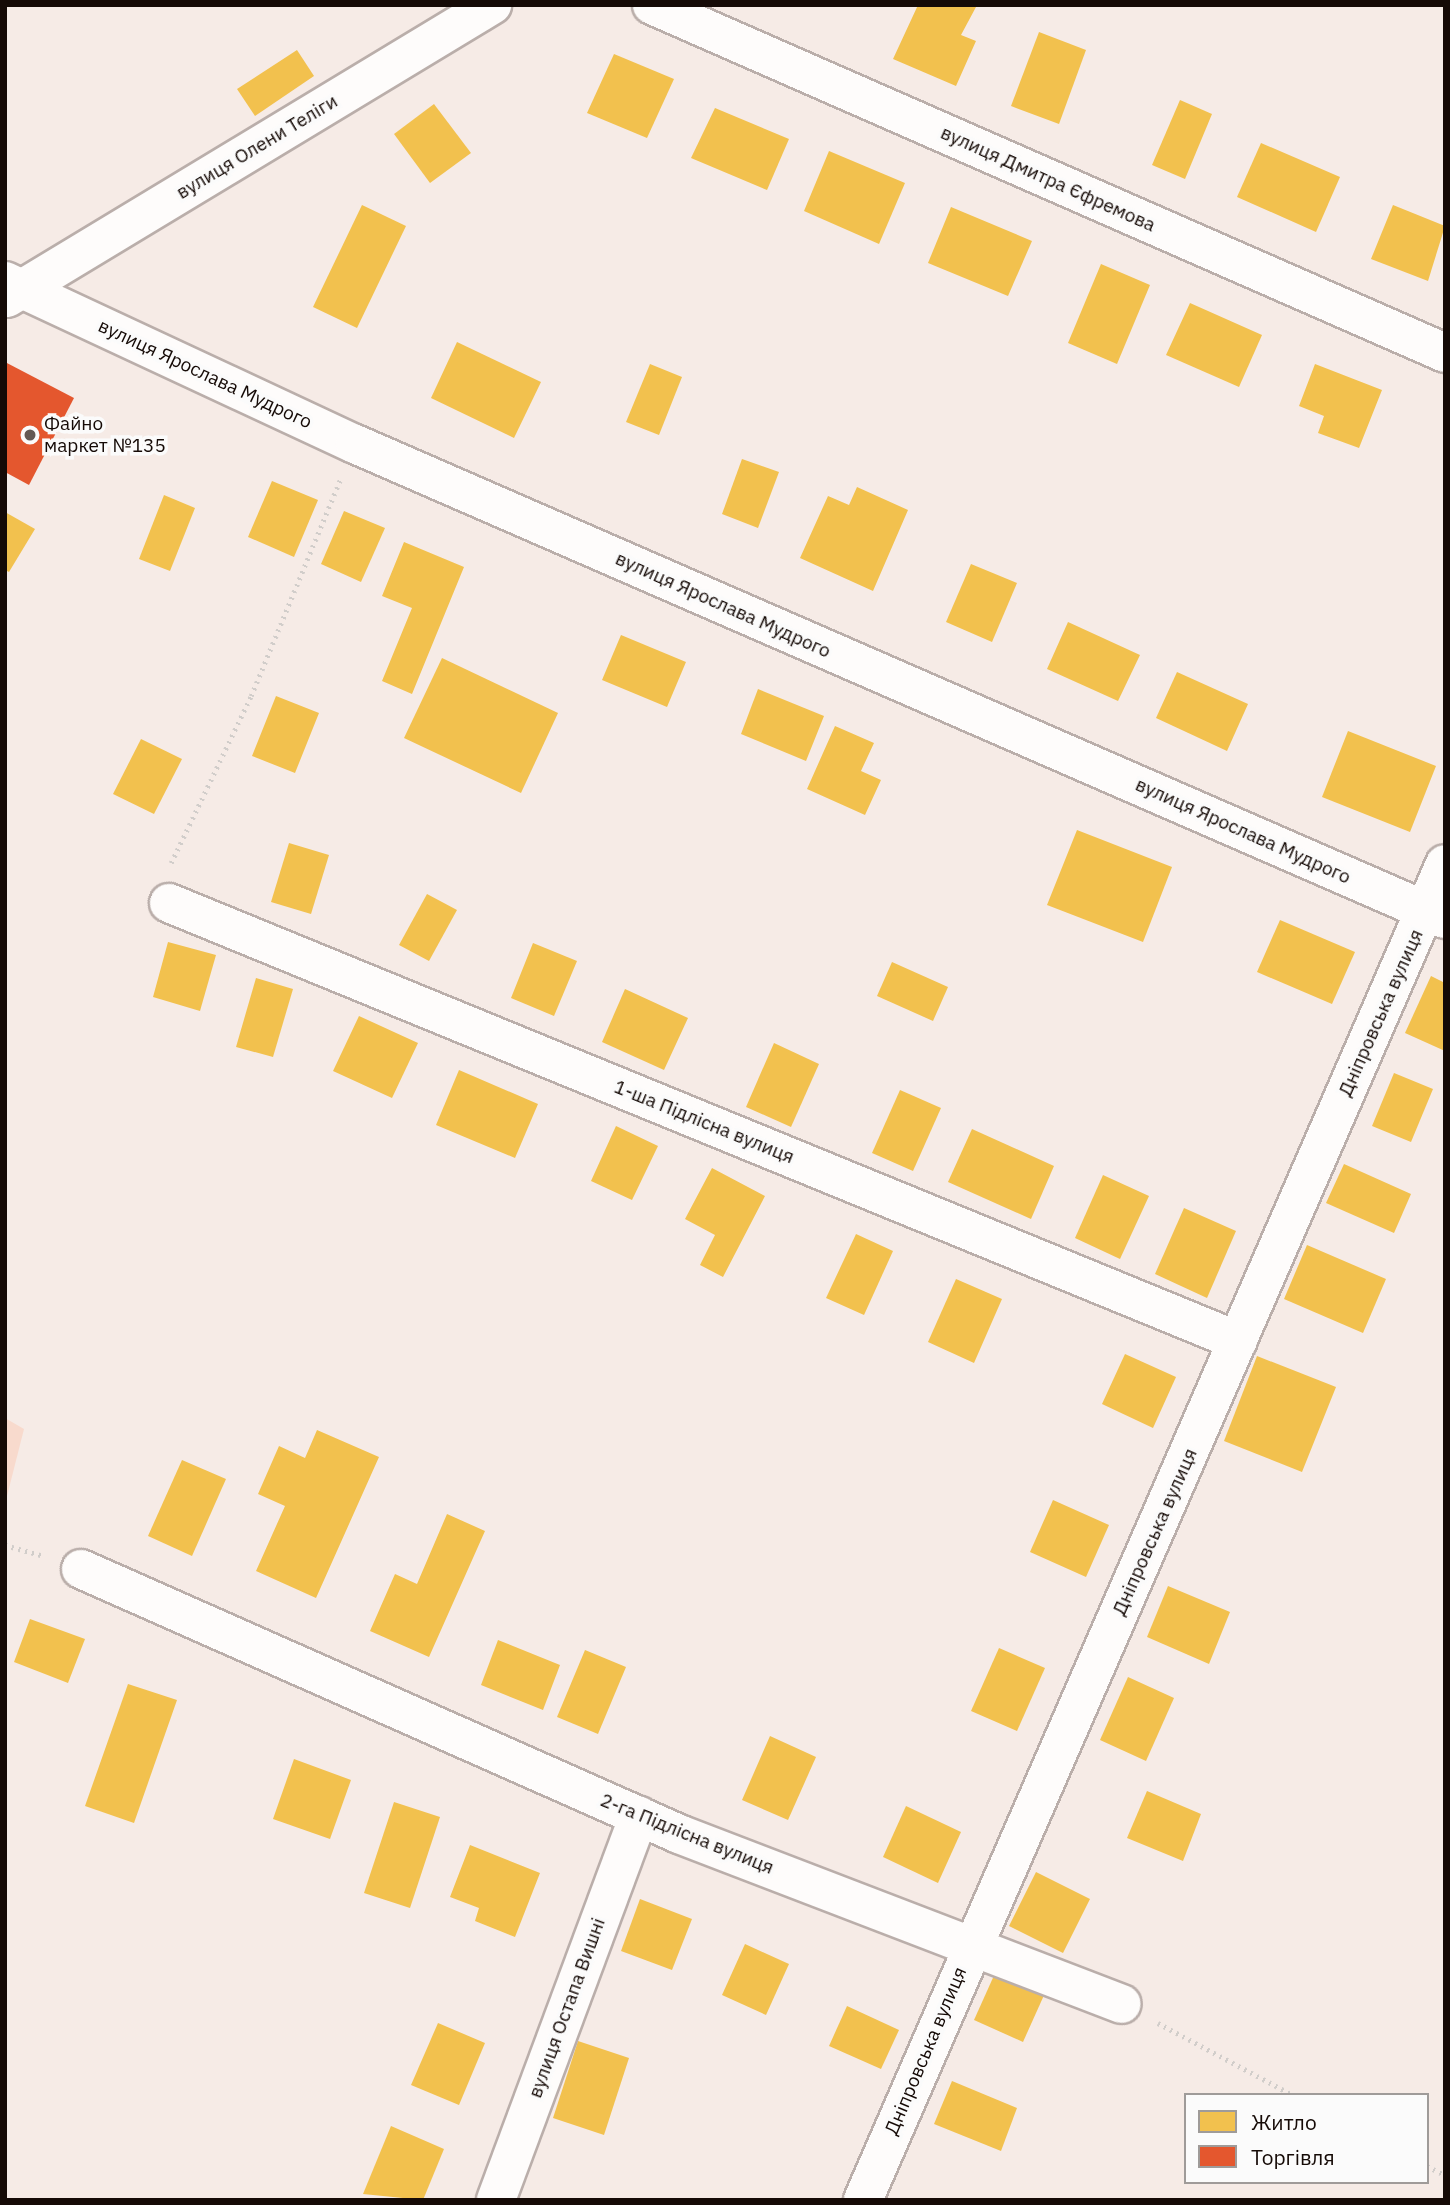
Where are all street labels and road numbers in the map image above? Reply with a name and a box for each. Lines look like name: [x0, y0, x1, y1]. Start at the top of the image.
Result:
street label: вулиця Олени Теліги: [172, 90, 342, 204]
street label: вулиця Дмитра Єфремова: [937, 121, 1159, 237]
street label: вулиця Ярослава Мудрого: [95, 314, 315, 434]
street label: вулиця Ярослава Мудрого: [612, 547, 834, 663]
street label: вулиця Ярослава Мудрого: [1132, 773, 1354, 889]
street label: Дніпровська вулиця: [1334, 926, 1428, 1100]
street label: 1-ша Підлісна вулиця: [611, 1075, 797, 1169]
street label: Дніпровська вулиця: [1108, 1445, 1202, 1619]
street label: 2-га Підлісна вулиця: [597, 1789, 777, 1879]
street label: вулиця Остапа Вишні: [524, 1915, 610, 2101]
street label: Дніпровська вулиця: [880, 1964, 972, 2138]

